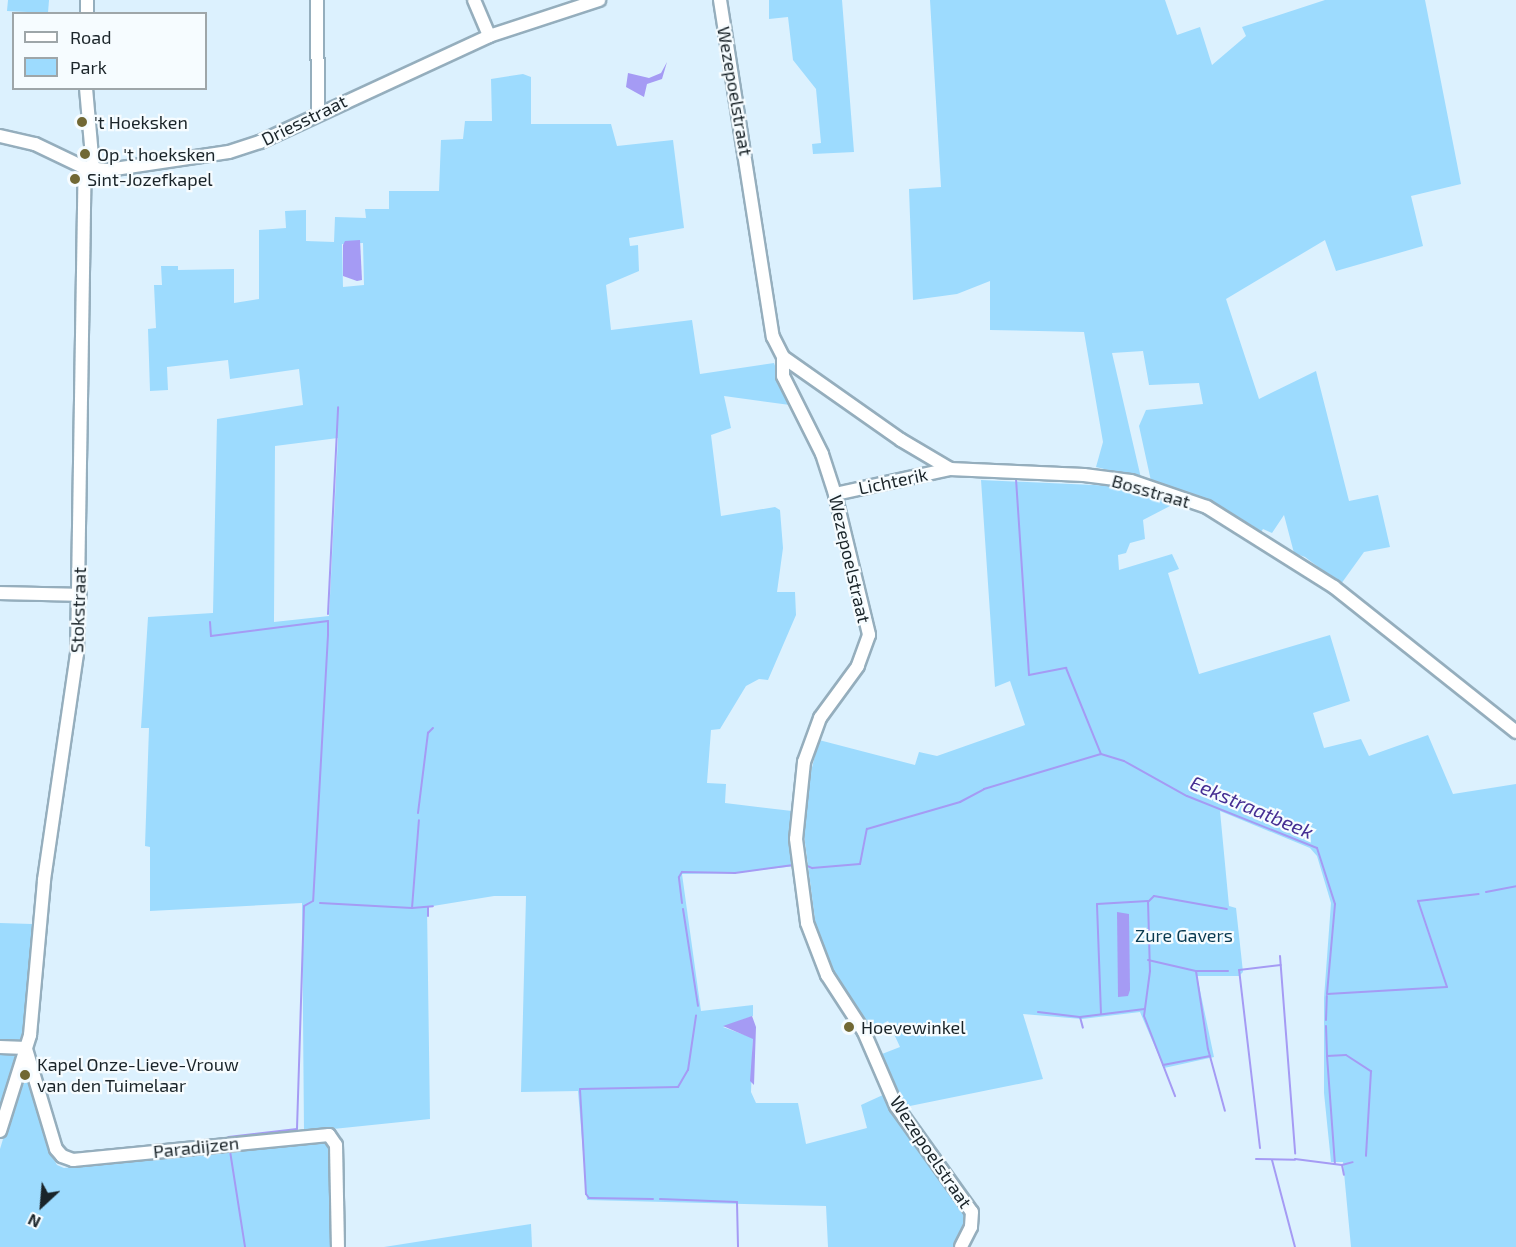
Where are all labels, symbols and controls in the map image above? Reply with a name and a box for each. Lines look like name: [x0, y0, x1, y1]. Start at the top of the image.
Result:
legend: [12, 12, 207, 90]
street label: Wezepoelstraat: [713, 25, 757, 157]
text: Road: [70, 26, 111, 48]
text: Park: [70, 56, 107, 78]
street label: Driesstraat: [258, 90, 350, 150]
place label: 't Hoeksken: [94, 111, 188, 133]
marker: 't Hoeksken: [75, 115, 89, 129]
place label: Op 't hoeksken: [97, 143, 216, 165]
marker: Op 't hoeksken: [78, 147, 92, 161]
place label: Sint-Jozefkapel: [87, 168, 213, 190]
marker: Sint-Jozefkapel: [68, 172, 82, 186]
street label: Lichterik: [856, 463, 930, 499]
street label: Bosstraat: [1109, 470, 1193, 512]
street label: Wezepoelstraat: [825, 493, 875, 625]
street label: Stokstraat: [66, 567, 90, 653]
water label: Eekstraatbeek: [1187, 770, 1317, 844]
park label: Zure Gavers: [1135, 924, 1233, 946]
place label: Hoevewinkel: [861, 1016, 966, 1038]
marker: Hoevewinkel: [842, 1020, 856, 1034]
place label: Kapel Onze-Lieve-Vrouw van den Tuimelaar: [37, 1054, 239, 1096]
marker: Kapel Onze-Lieve-Vrouw van den Tuimelaar: [18, 1068, 32, 1082]
street label: Wezepoelstraat: [885, 1092, 977, 1212]
street label: Paradijzen: [152, 1132, 240, 1162]
north arrow: [12, 1175, 72, 1235]
text: N: [25, 1211, 43, 1233]

